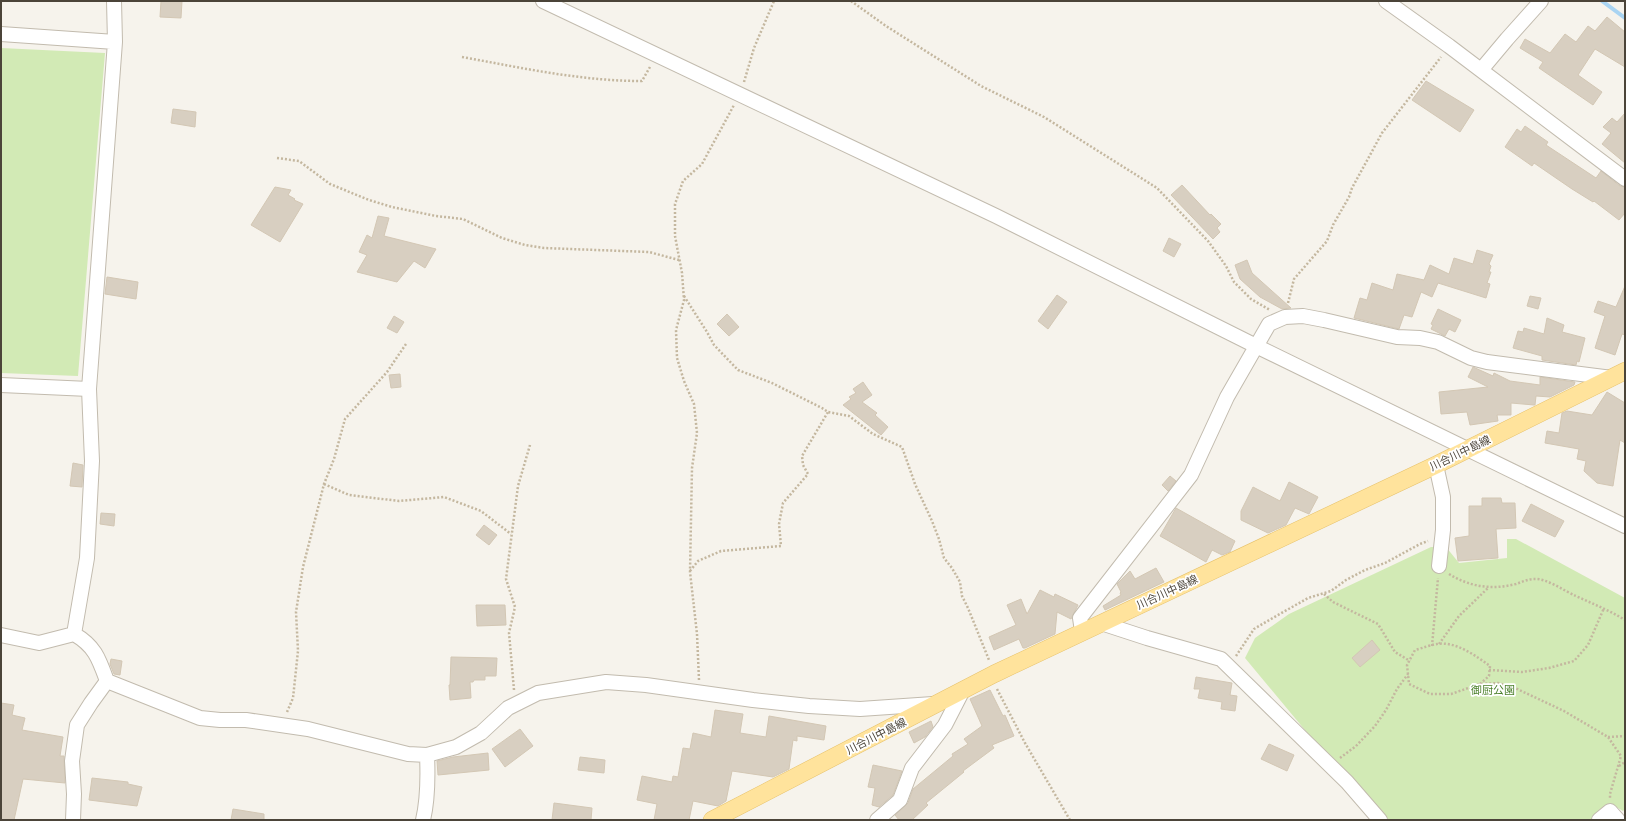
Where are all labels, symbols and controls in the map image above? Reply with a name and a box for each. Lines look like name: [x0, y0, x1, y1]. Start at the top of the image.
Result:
street label: 川合川中島線: [1427, 432, 1493, 474]
street label: 川合川中島線: [1134, 572, 1200, 612]
park label: 御厨公園: [1470, 683, 1515, 697]
street label: 川合川中島線: [843, 715, 909, 757]

